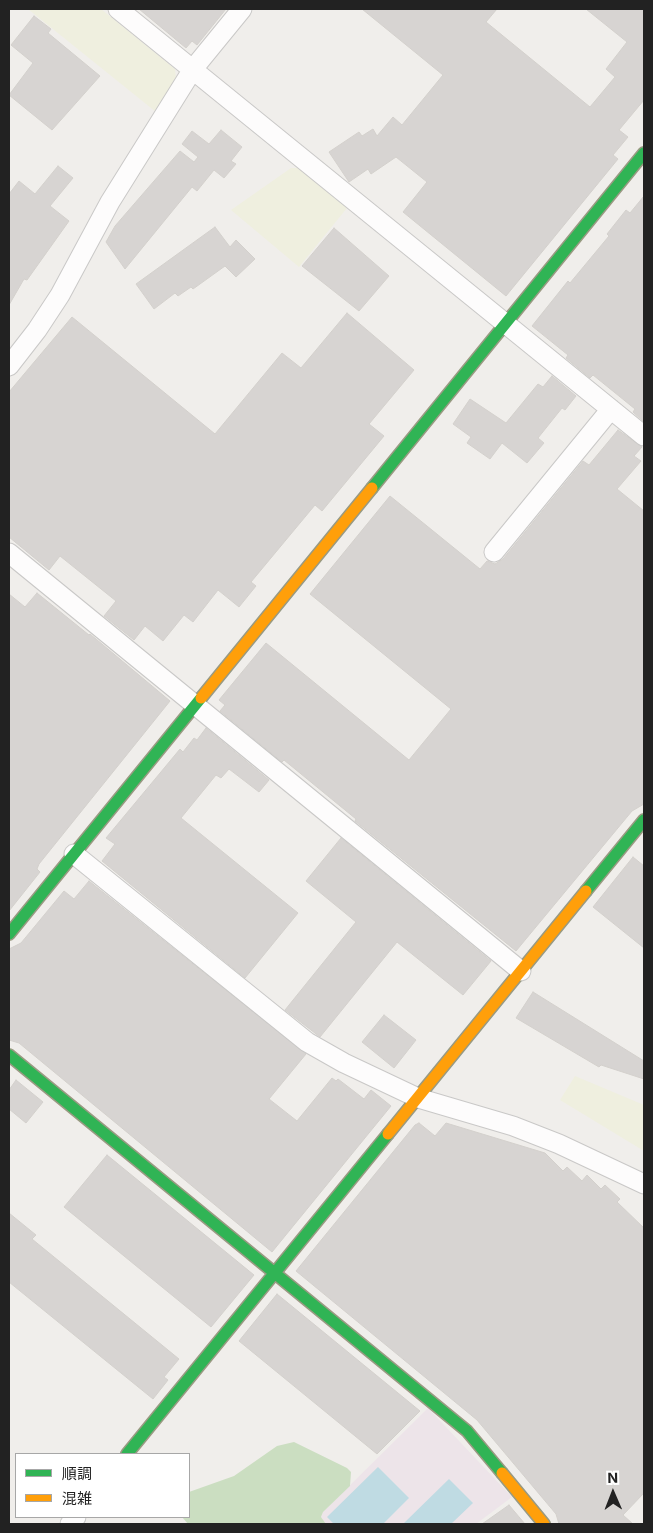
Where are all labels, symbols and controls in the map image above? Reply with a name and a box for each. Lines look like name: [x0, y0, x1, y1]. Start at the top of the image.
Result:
legend: [15, 1453, 190, 1518]
text: 順調: [62, 1464, 92, 1483]
north arrow: [588, 1468, 638, 1518]
text: N: [607, 1469, 618, 1486]
text: 混雑: [62, 1489, 92, 1508]

